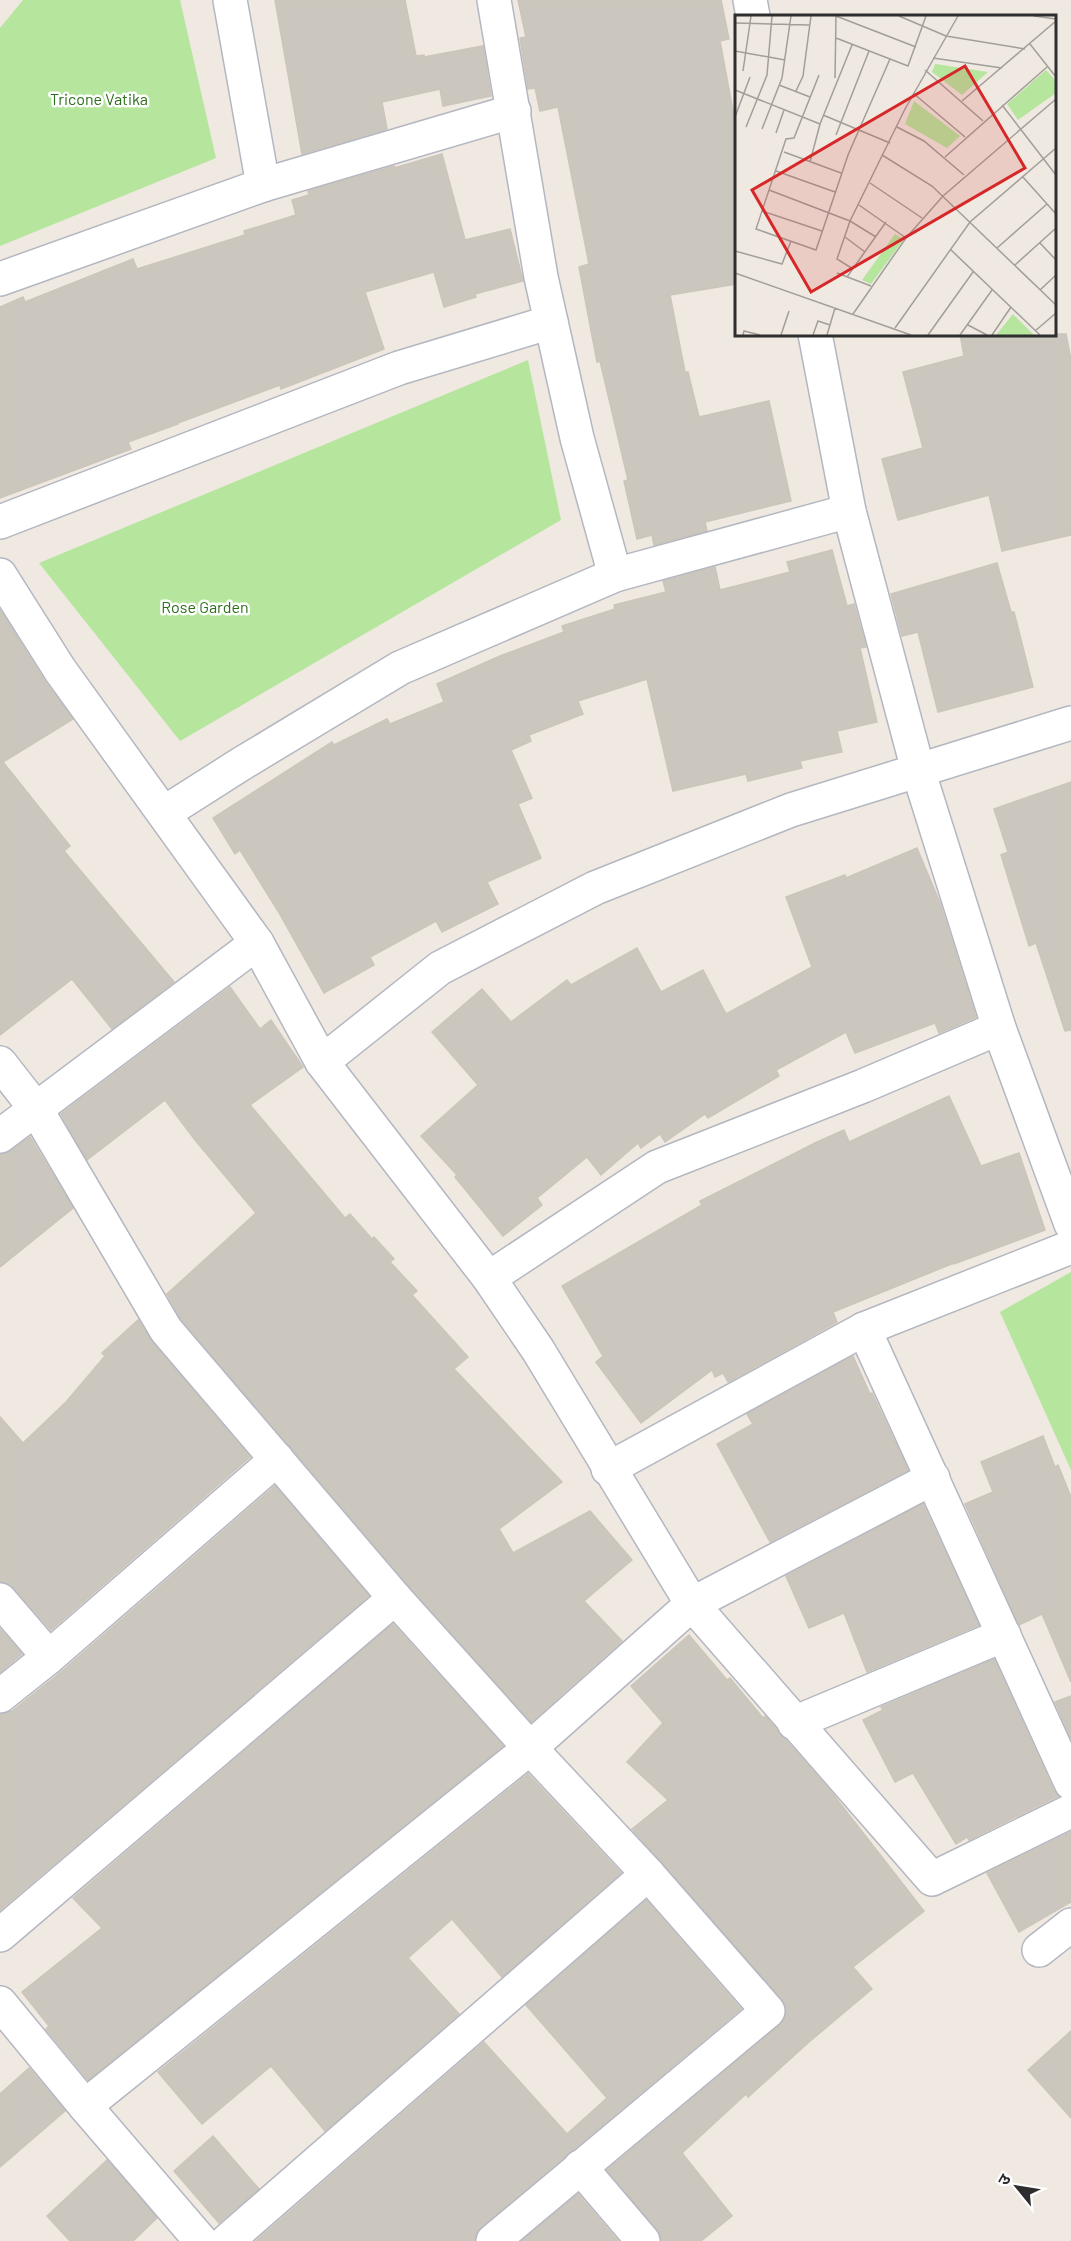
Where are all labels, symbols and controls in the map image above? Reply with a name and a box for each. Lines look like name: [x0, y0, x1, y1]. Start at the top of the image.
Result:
inset map: [735, 15, 1056, 336]
park label: Tricone Vatika: [50, 89, 148, 108]
park label: Rose Garden: [161, 597, 249, 616]
north arrow: [987, 2157, 1047, 2217]
text: उ: [993, 2170, 1014, 2188]

